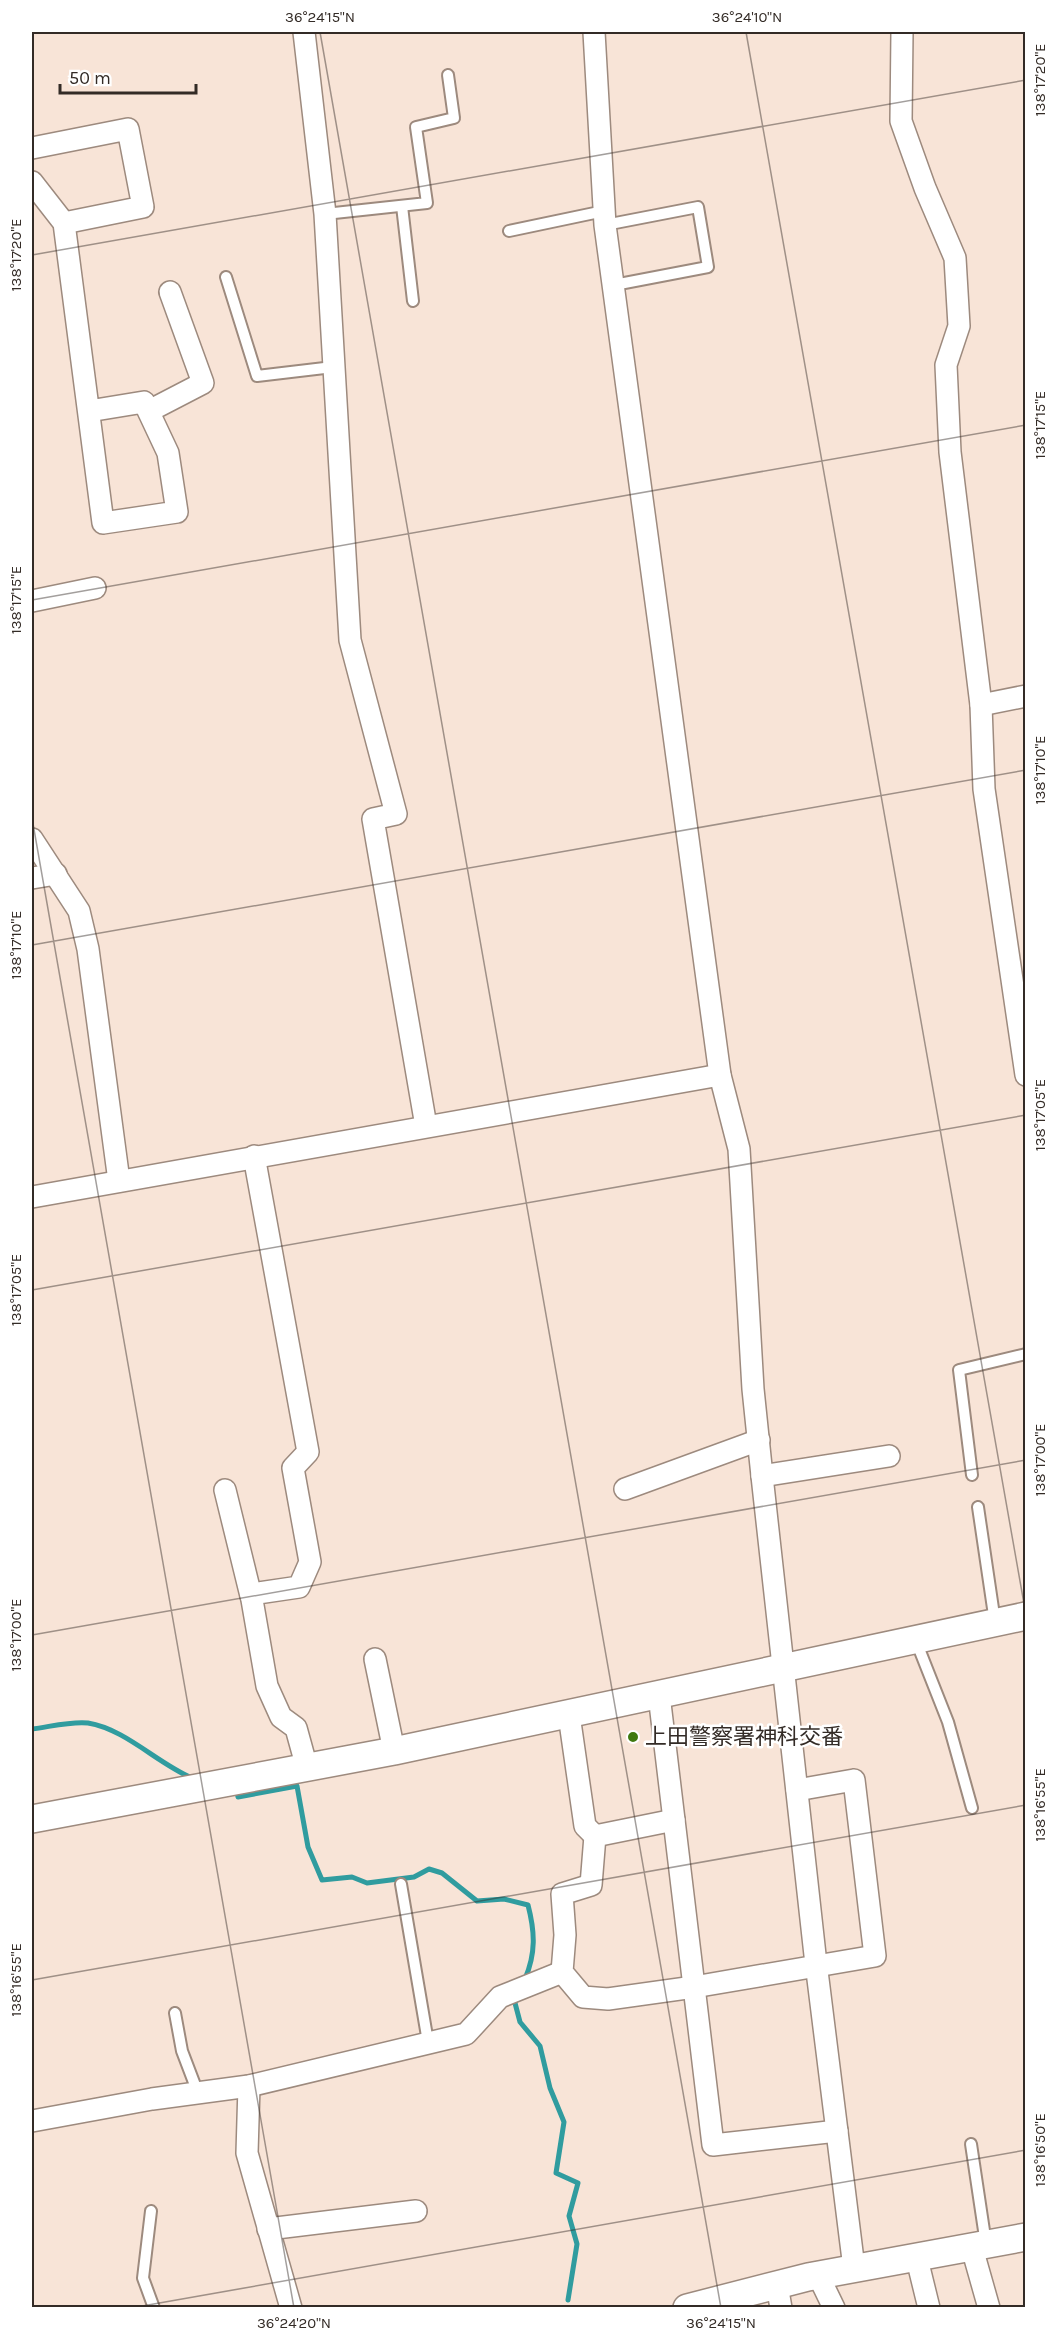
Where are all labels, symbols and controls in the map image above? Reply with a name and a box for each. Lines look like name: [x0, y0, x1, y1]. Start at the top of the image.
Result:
text: 36°24'15"N: [285, 8, 355, 26]
text: 36°24'10"N: [712, 8, 782, 26]
text: 138°17'20"E: [1031, 44, 1049, 116]
scale bar: [60, 57, 196, 95]
text: 50 m: [69, 67, 111, 89]
text: 138°17'20"E: [7, 219, 25, 291]
text: 138°17'15"E: [1031, 391, 1049, 459]
text: 138°17'15"E: [7, 566, 25, 634]
text: 138°17'10"E: [1031, 735, 1049, 805]
text: 138°17'10"E: [7, 910, 25, 980]
text: 138°17'05"E: [1031, 1079, 1049, 1151]
text: 138°17'05"E: [7, 1254, 25, 1326]
text: 138°17'00"E: [1031, 1424, 1049, 1496]
text: 138°17'00"E: [7, 1599, 25, 1671]
place label: 上田警察署神科交番: [645, 1724, 843, 1750]
marker: 上田警察署神科交番: [626, 1730, 640, 1744]
text: 138°16'55"E: [1031, 1768, 1049, 1842]
text: 138°16'55"E: [7, 1943, 25, 2017]
text: 138°16'50"E: [1031, 2113, 1049, 2187]
text: 36°24'20"N: [257, 2314, 331, 2332]
text: 36°24'15"N: [686, 2314, 756, 2332]

